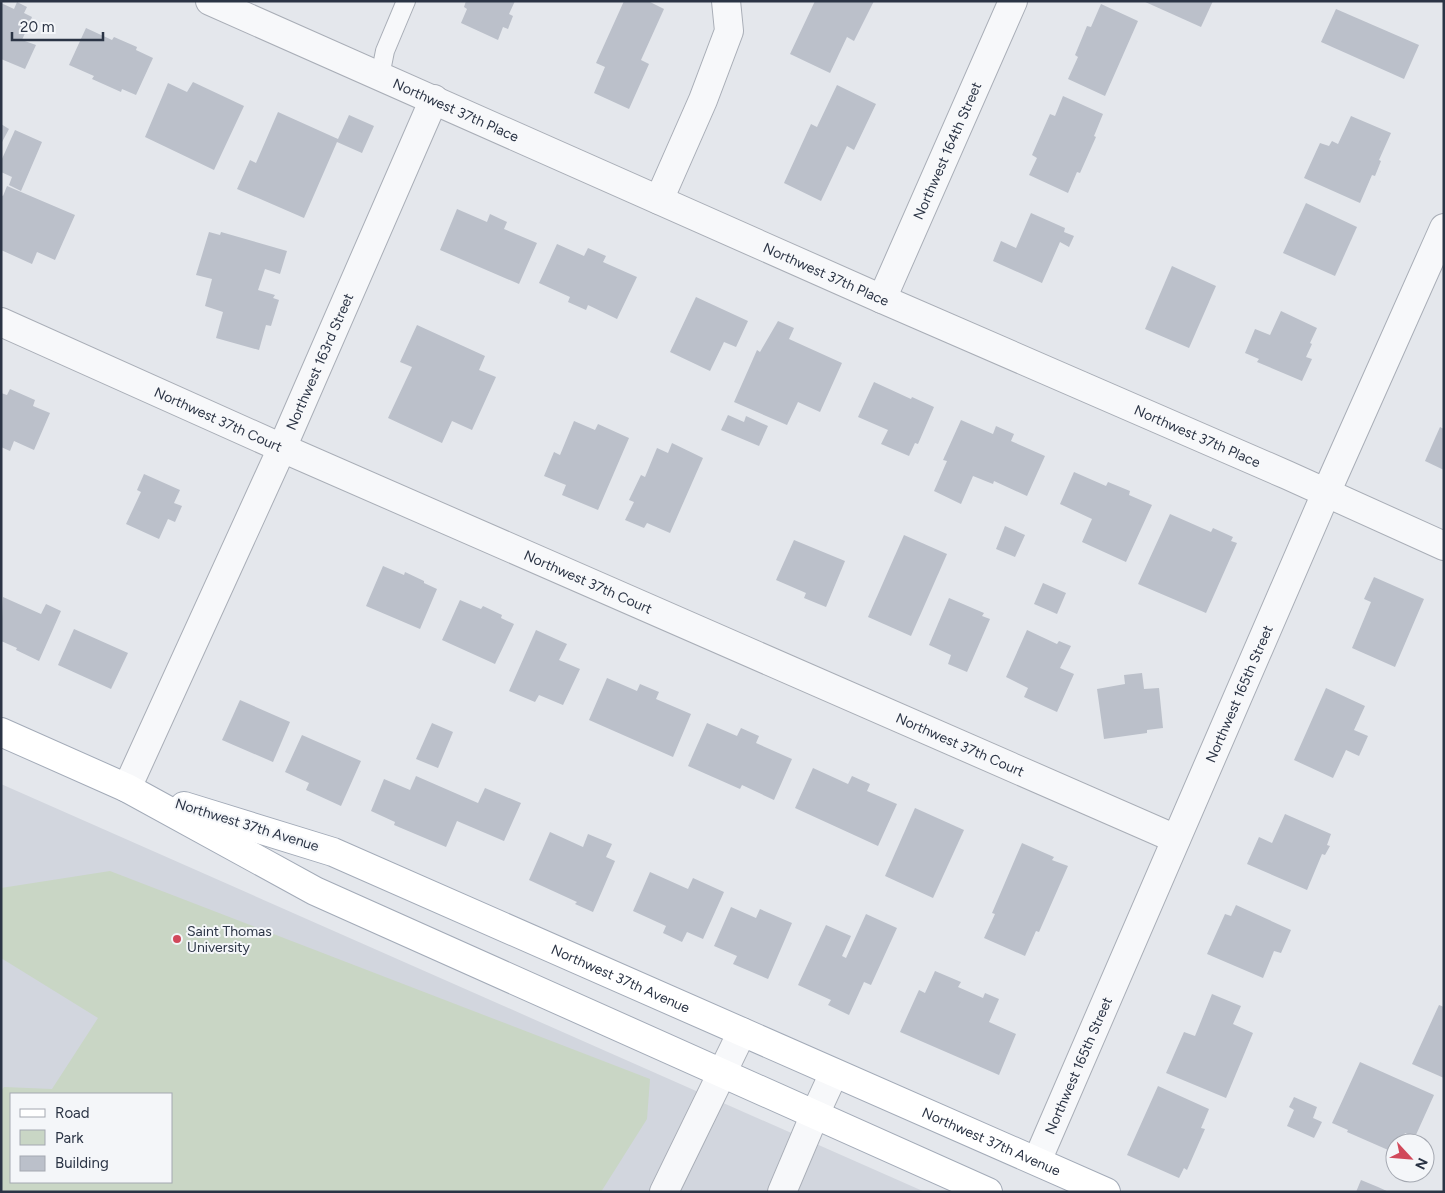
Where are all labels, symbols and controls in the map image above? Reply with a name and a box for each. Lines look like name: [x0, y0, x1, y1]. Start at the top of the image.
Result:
scale bar: [12, 10, 104, 42]
text: 20 m: [20, 18, 54, 36]
street label: Northwest 37th Place: [390, 75, 522, 145]
street label: Northwest 164th Street: [909, 79, 985, 222]
street label: Northwest 37th Place: [761, 239, 892, 310]
street label: Northwest 163rd Street: [282, 290, 357, 433]
street label: Northwest 37th Court: [152, 383, 285, 455]
street label: Northwest 37th Place: [1132, 401, 1263, 471]
street label: Northwest 37th Court: [521, 546, 655, 617]
street label: Northwest 165th Street: [1202, 622, 1276, 765]
street label: Northwest 37th Court: [893, 709, 1027, 780]
street label: Northwest 37th Avenue: [173, 795, 321, 855]
place label: Saint Thomas University: [187, 923, 272, 956]
marker: Saint Thomas University: [171, 933, 183, 945]
street label: Northwest 37th Avenue: [549, 941, 693, 1016]
street label: Northwest 165th Street: [1041, 994, 1116, 1137]
legend: [10, 1093, 172, 1183]
text: Road: [55, 1104, 90, 1122]
street label: Northwest 37th Avenue: [919, 1104, 1063, 1180]
text: Park: [55, 1129, 84, 1147]
north arrow: [1385, 1133, 1435, 1183]
text: Building: [55, 1154, 109, 1172]
text: N: [1411, 1155, 1431, 1172]

